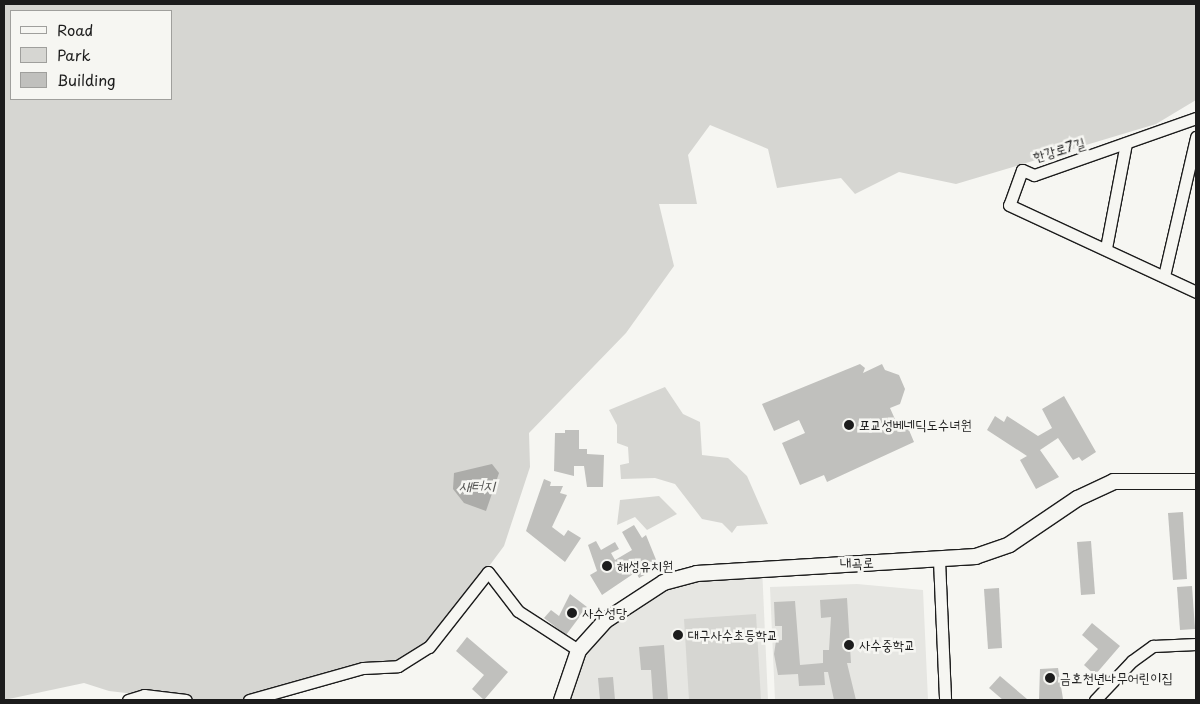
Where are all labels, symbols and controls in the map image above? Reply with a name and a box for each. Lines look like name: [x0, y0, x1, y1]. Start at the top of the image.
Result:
legend: [10, 10, 172, 100]
text: Road: [57, 18, 93, 41]
text: Park: [57, 43, 91, 66]
text: Building: [57, 68, 116, 91]
street label: 한강로7길: [1031, 135, 1087, 165]
place label: 포교성베네딕도수녀원: [859, 417, 972, 433]
marker: 포교성베네딕도수녀원: [843, 419, 855, 431]
water label: 새터지: [459, 476, 495, 494]
street label: 내곡로: [840, 554, 874, 572]
place label: 해성유치원: [617, 558, 673, 574]
marker: 해성유치원: [601, 560, 613, 572]
place label: 사수성당: [582, 605, 627, 621]
marker: 사수성당: [566, 607, 578, 619]
place label: 대구사수초등학교: [688, 627, 778, 643]
marker: 대구사수초등학교: [672, 629, 684, 641]
place label: 사수중학교: [859, 637, 915, 653]
marker: 사수중학교: [843, 639, 855, 651]
place label: 금호천년나무어린이집: [1060, 670, 1173, 686]
marker: 금호천년나무어린이집: [1044, 672, 1056, 684]

